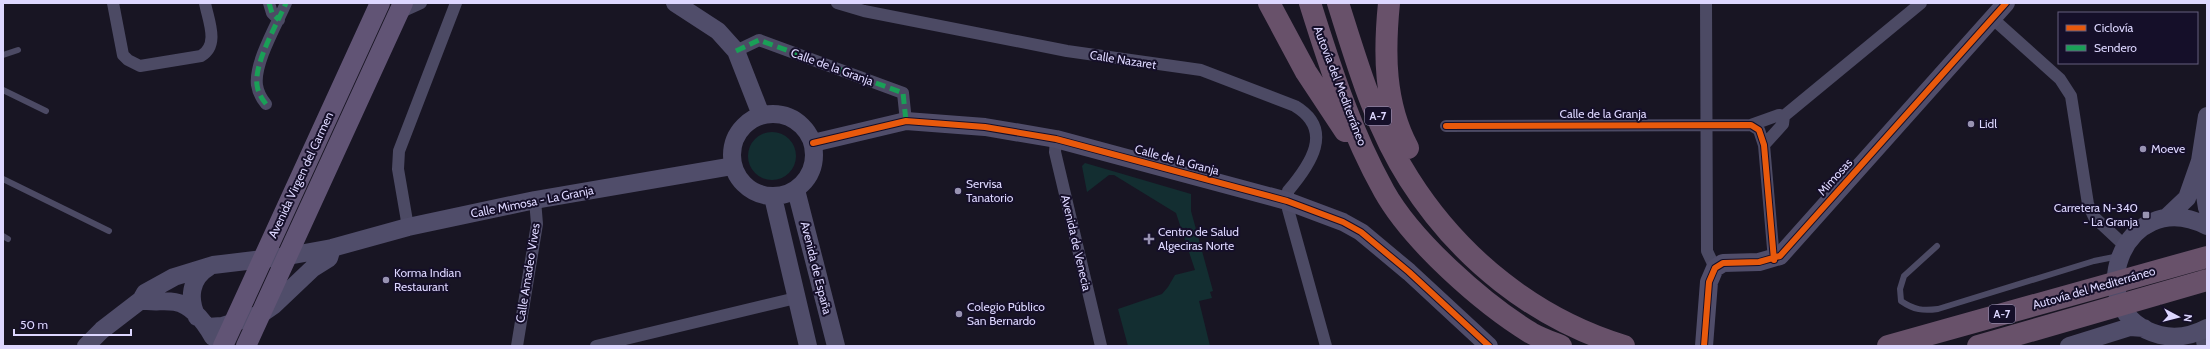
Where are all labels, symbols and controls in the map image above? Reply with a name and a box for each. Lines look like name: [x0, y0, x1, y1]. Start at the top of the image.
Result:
legend: [2058, 12, 2198, 64]
text: Ciclovía: [2094, 20, 2133, 35]
street label: Autovía del Mediterráneo: [1311, 24, 1370, 148]
text: Sendero: [2094, 40, 2137, 55]
street label: Calle de la Granja: [789, 45, 876, 89]
street label: Calle Nazaret: [1089, 47, 1157, 72]
street label: Calle de la Granja: [1560, 106, 1647, 121]
road number: A-7: [1365, 107, 1391, 125]
street label: Avenida Virgen del Carmen: [265, 109, 337, 240]
place label: Lidl: [1979, 116, 1997, 131]
marker: Lidl: [1966, 119, 1976, 129]
street label: Calle de la Granja: [1133, 141, 1221, 178]
place label: Moeve: [2151, 141, 2185, 156]
marker: Moeve: [2138, 144, 2148, 154]
street label: Mimosas: [1814, 155, 1855, 198]
place label: Servisa Tanatorio: [966, 176, 1014, 205]
street label: Calle Mimosa - La Granja: [469, 182, 595, 221]
marker: Servisa Tanatorio: [953, 186, 963, 196]
street label: Avenida de Venecia: [1058, 193, 1095, 293]
place label: Carretera N-340 - La Granja: [2054, 200, 2138, 229]
marker: Carretera N-340 - La Granja: [2141, 210, 2151, 220]
street label: Avenida de España: [798, 220, 835, 316]
street label: Calle Amadeo Vives: [512, 222, 543, 324]
place label: Centro de Salud Algeciras Norte: [1158, 224, 1239, 253]
marker: Centro de Salud Algeciras Norte: [1143, 233, 1155, 245]
street label: Autovía del Mediterráneo: [2031, 263, 2157, 312]
place label: Korma Indian Restaurant: [394, 265, 461, 294]
marker: Korma Indian Restaurant: [381, 275, 391, 285]
north arrow: [2158, 297, 2198, 337]
place label: Colegio Público San Bernardo: [967, 299, 1045, 328]
road number: A-7: [1989, 305, 2015, 323]
marker: Colegio Público San Bernardo: [954, 309, 964, 319]
scale bar: [14, 311, 131, 337]
text: N: [2181, 314, 2195, 323]
text: 50 m: [20, 317, 48, 332]

